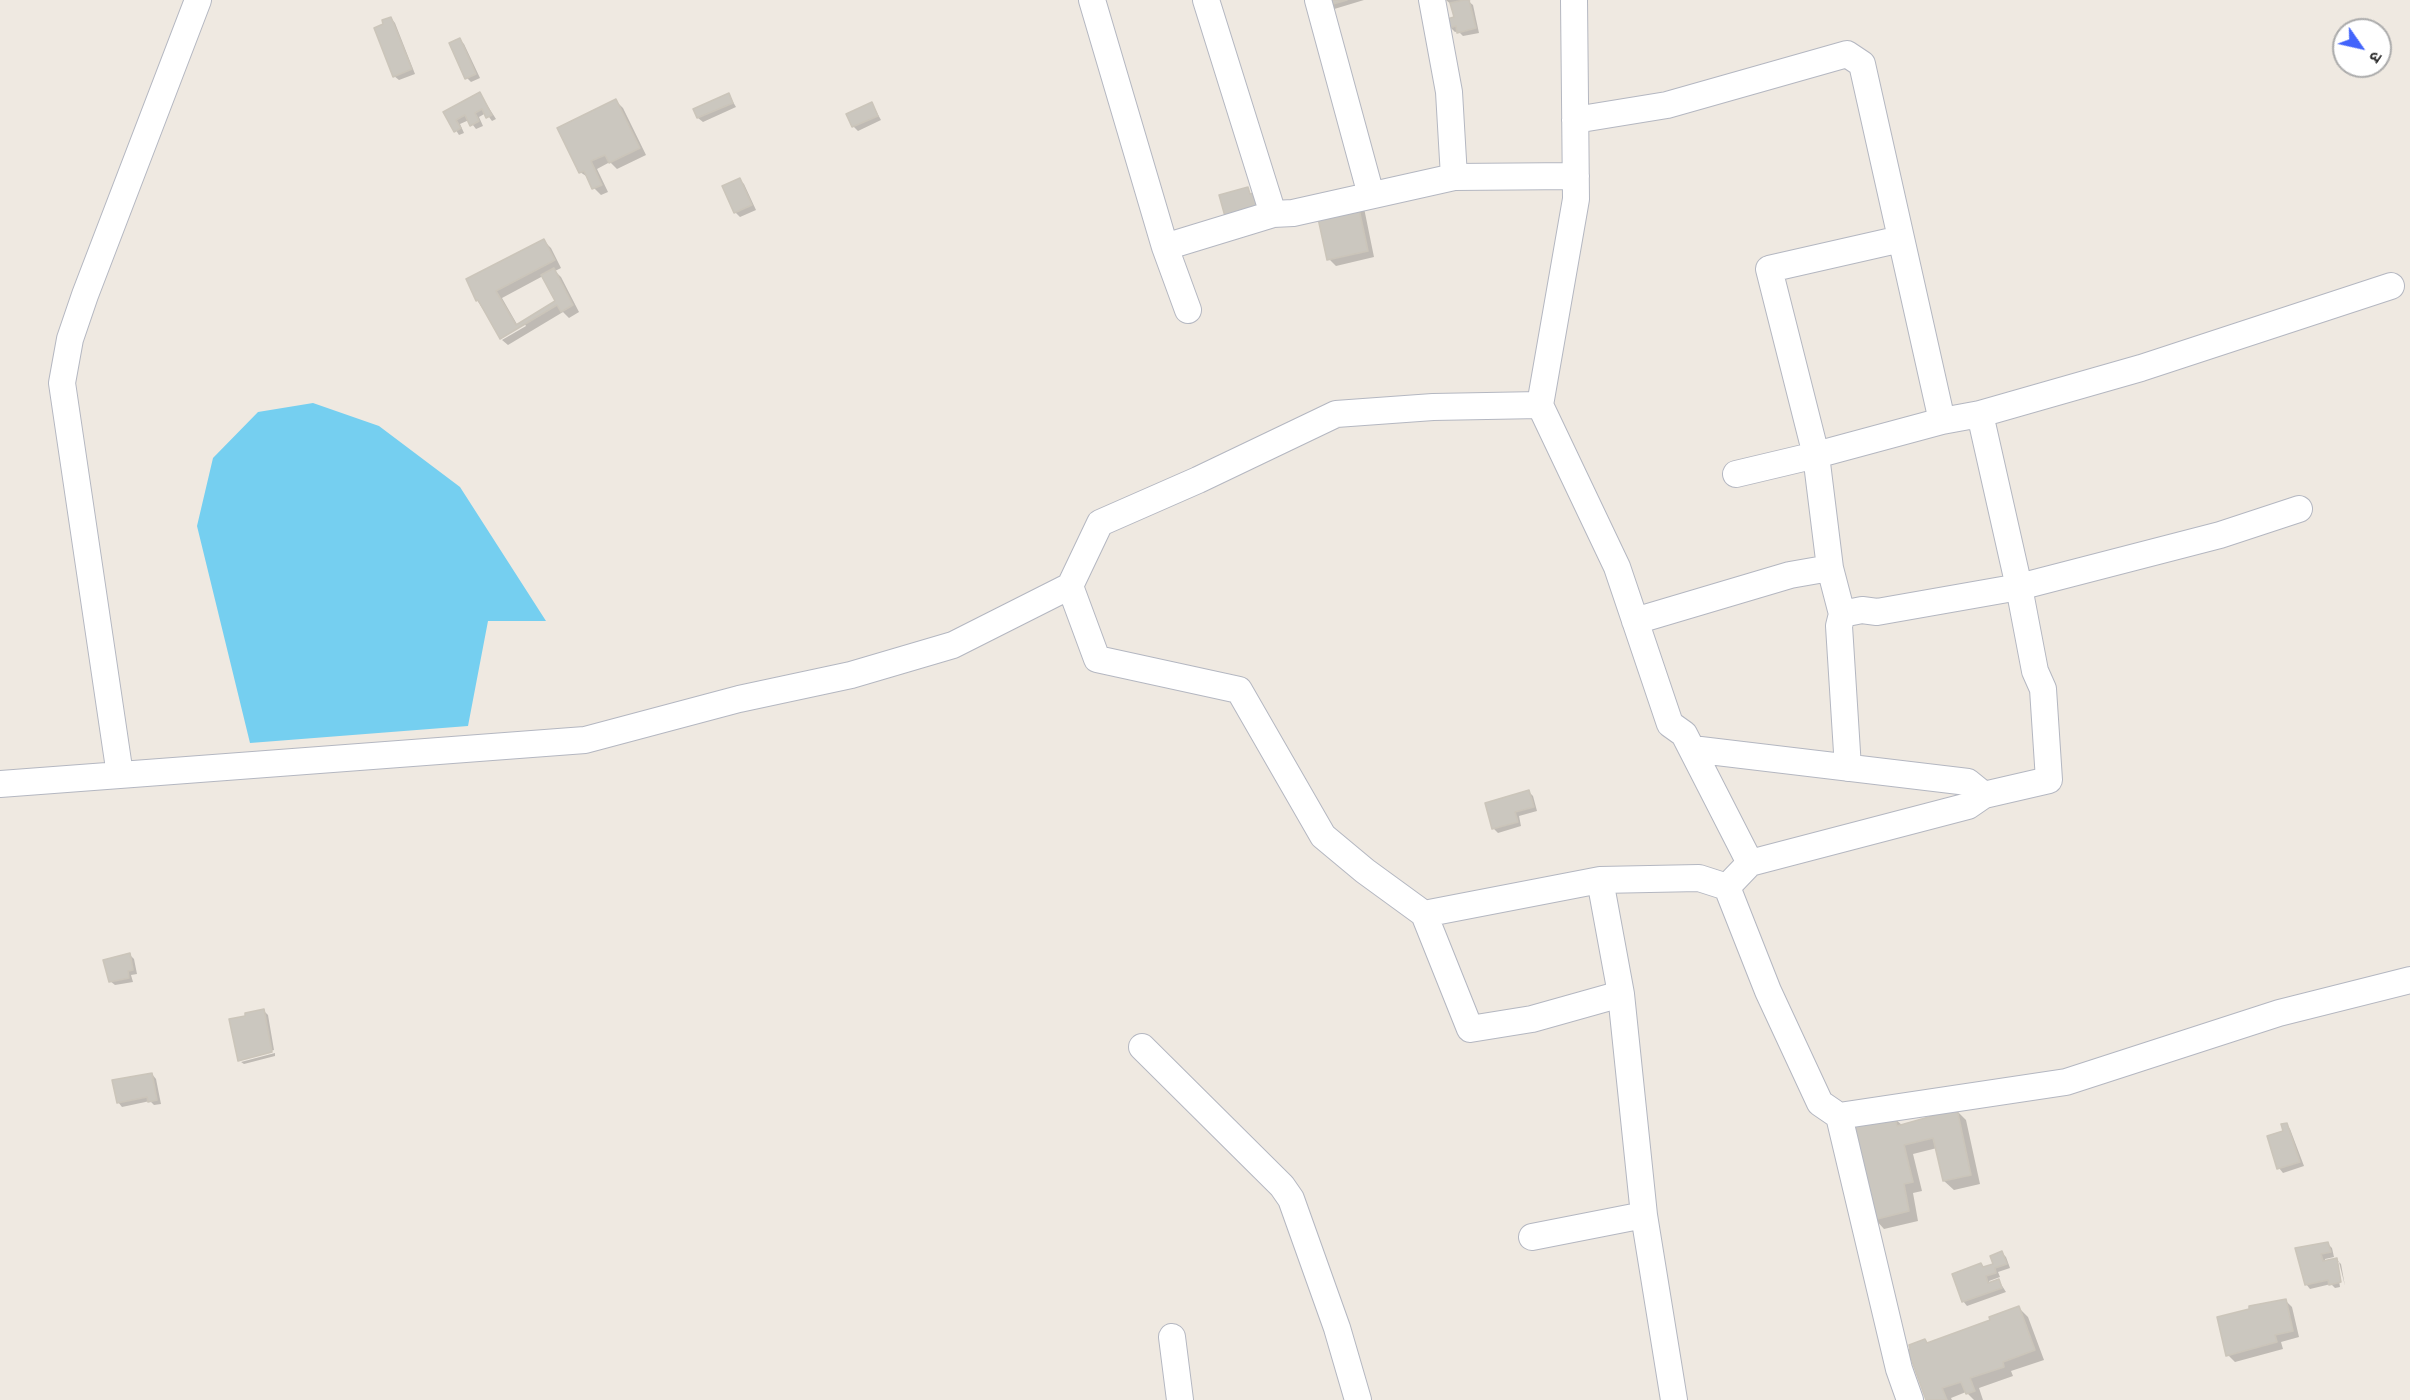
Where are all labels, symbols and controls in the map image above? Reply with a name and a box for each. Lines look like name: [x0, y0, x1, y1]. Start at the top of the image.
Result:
north arrow: [2332, 18, 2392, 78]
text: उ: [2365, 48, 2386, 66]

